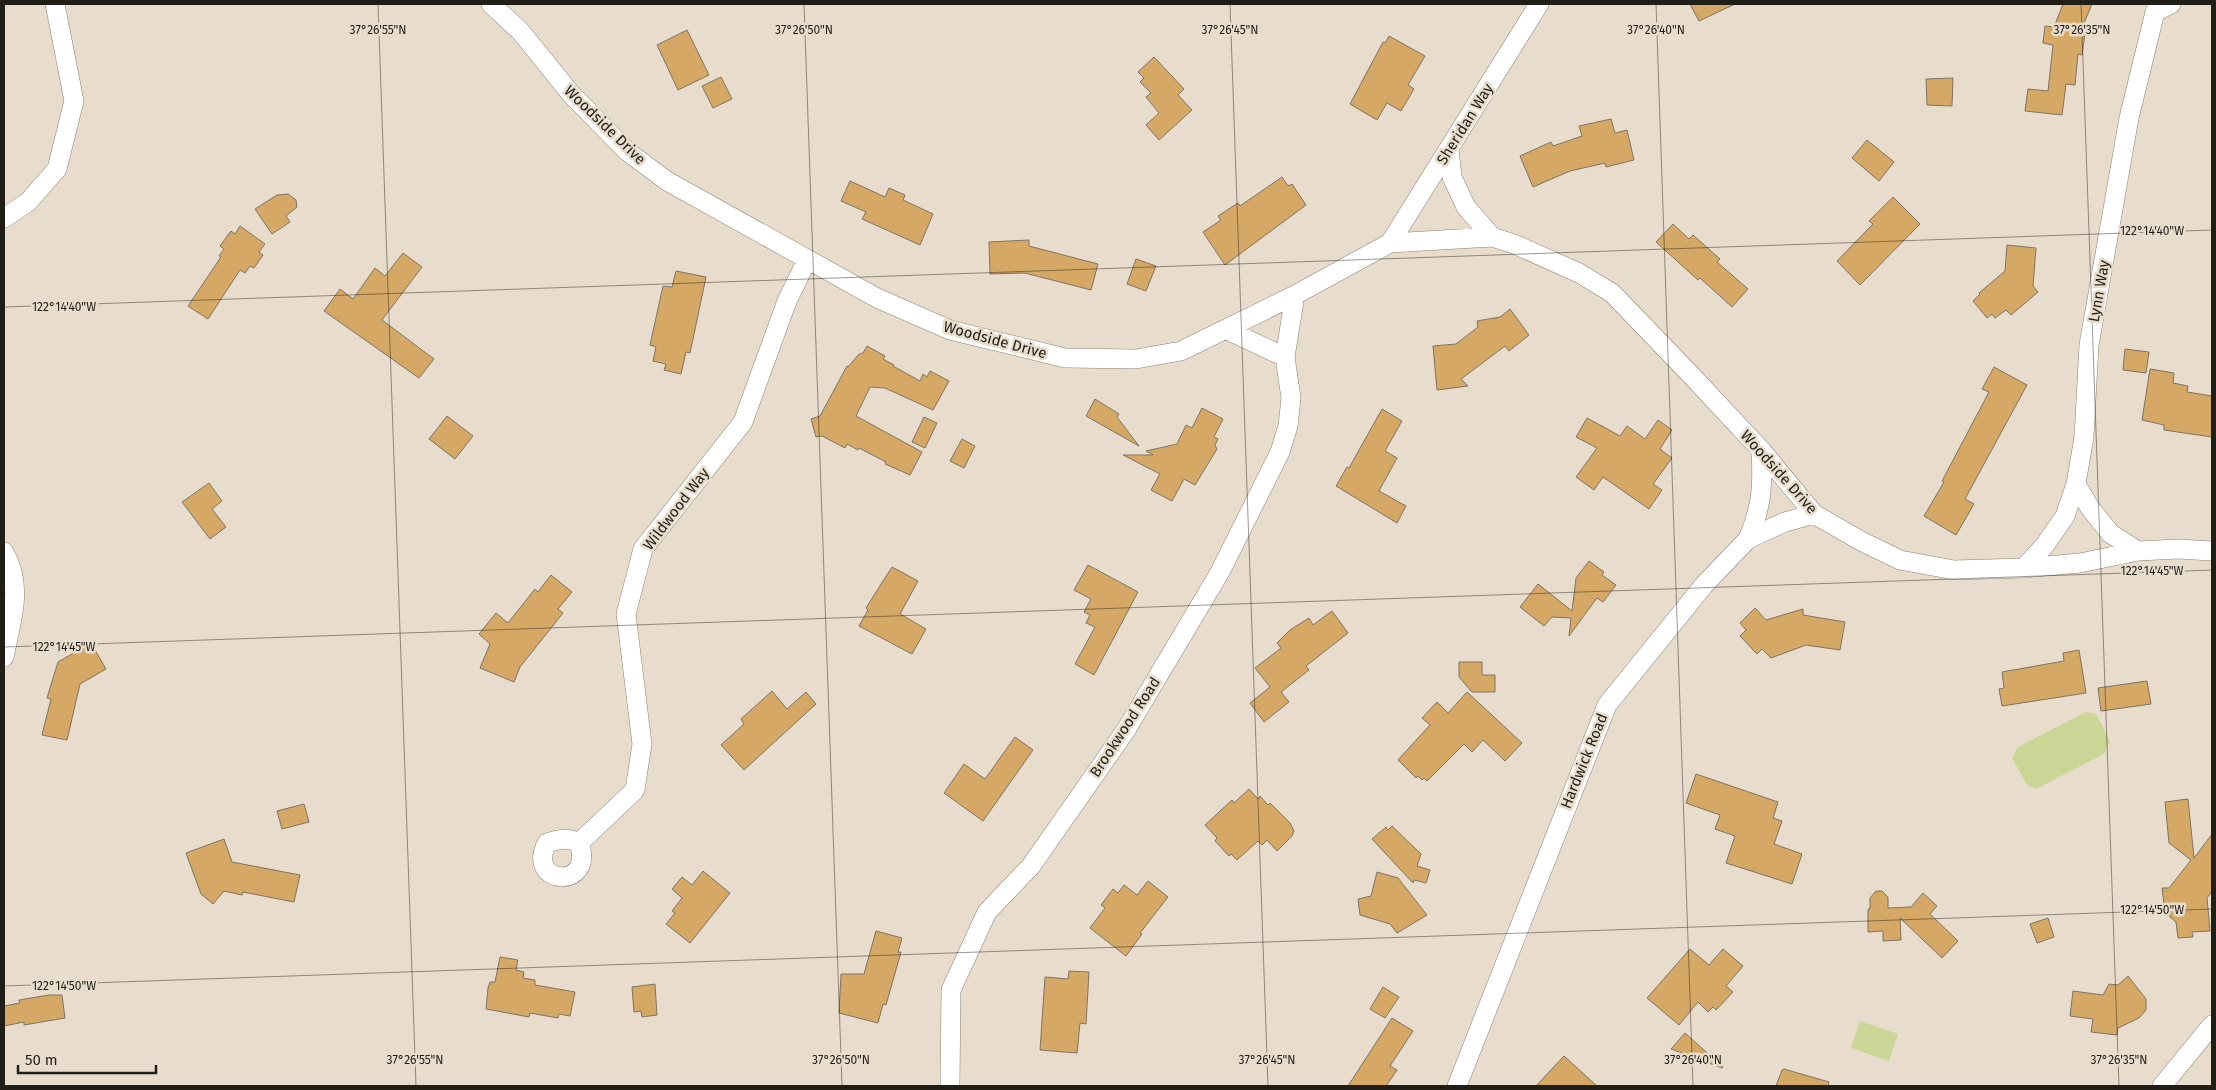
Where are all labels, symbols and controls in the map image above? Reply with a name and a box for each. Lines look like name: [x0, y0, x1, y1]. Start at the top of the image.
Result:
text: 37°26'55"N: [350, 23, 406, 37]
text: 37°26'50"N: [775, 23, 833, 37]
text: 37°26'45"N: [1202, 23, 1258, 37]
text: 37°26'40"N: [1627, 23, 1685, 37]
text: 37°26'35"N: [2053, 23, 2111, 37]
street label: Sheridan Way: [1433, 80, 1497, 168]
street label: Woodside Drive: [561, 82, 649, 168]
text: 122°14'40"W: [2120, 224, 2184, 238]
street label: Lynn Way: [2085, 258, 2113, 323]
text: 122°14'40"W: [32, 300, 96, 314]
street label: Woodside Drive: [941, 318, 1049, 362]
street label: Woodside Drive: [1737, 426, 1821, 518]
street label: Wildwood Way: [639, 464, 713, 554]
text: 122°14'45"W: [2120, 564, 2184, 578]
text: 122°14'45"W: [32, 640, 96, 654]
street label: Brookwood Road: [1086, 674, 1164, 780]
street label: Hardwick Road: [1557, 711, 1611, 811]
text: 122°14'50"W: [2120, 903, 2184, 917]
text: 122°14'50"W: [32, 979, 96, 993]
scale bar: [18, 1042, 155, 1074]
text: 50 m: [25, 1051, 58, 1069]
text: 37°26'55"N: [387, 1053, 443, 1067]
text: 37°26'50"N: [812, 1053, 870, 1067]
text: 37°26'45"N: [1239, 1053, 1295, 1067]
text: 37°26'40"N: [1664, 1053, 1722, 1067]
text: 37°26'35"N: [2090, 1053, 2148, 1067]

